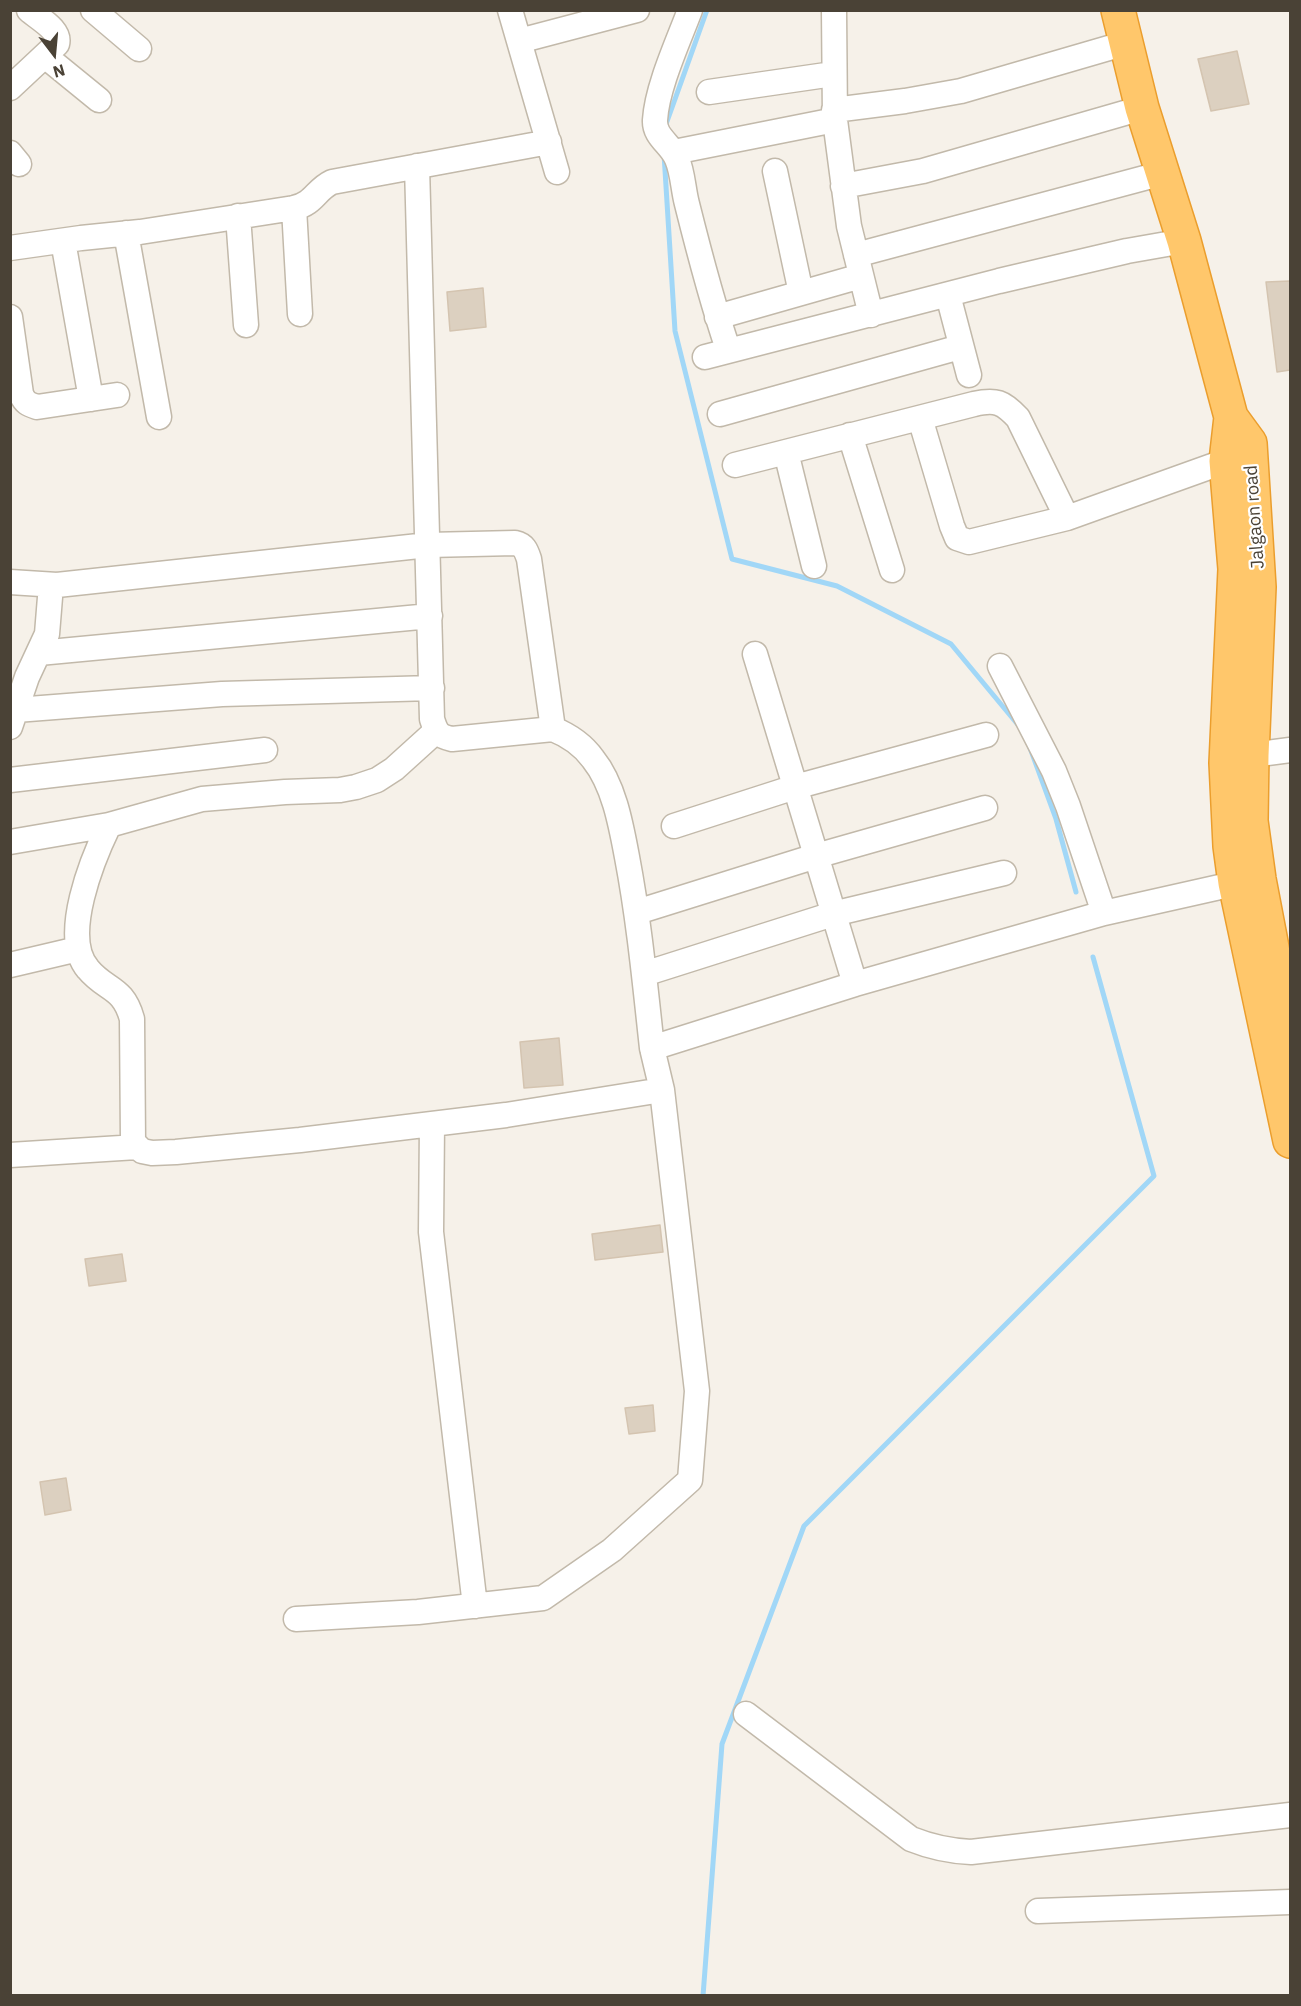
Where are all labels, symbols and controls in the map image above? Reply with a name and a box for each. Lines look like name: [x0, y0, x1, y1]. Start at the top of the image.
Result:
north arrow: [24, 24, 84, 84]
text: N: [51, 60, 67, 83]
street label: Jalgaon road: [1241, 464, 1269, 570]

